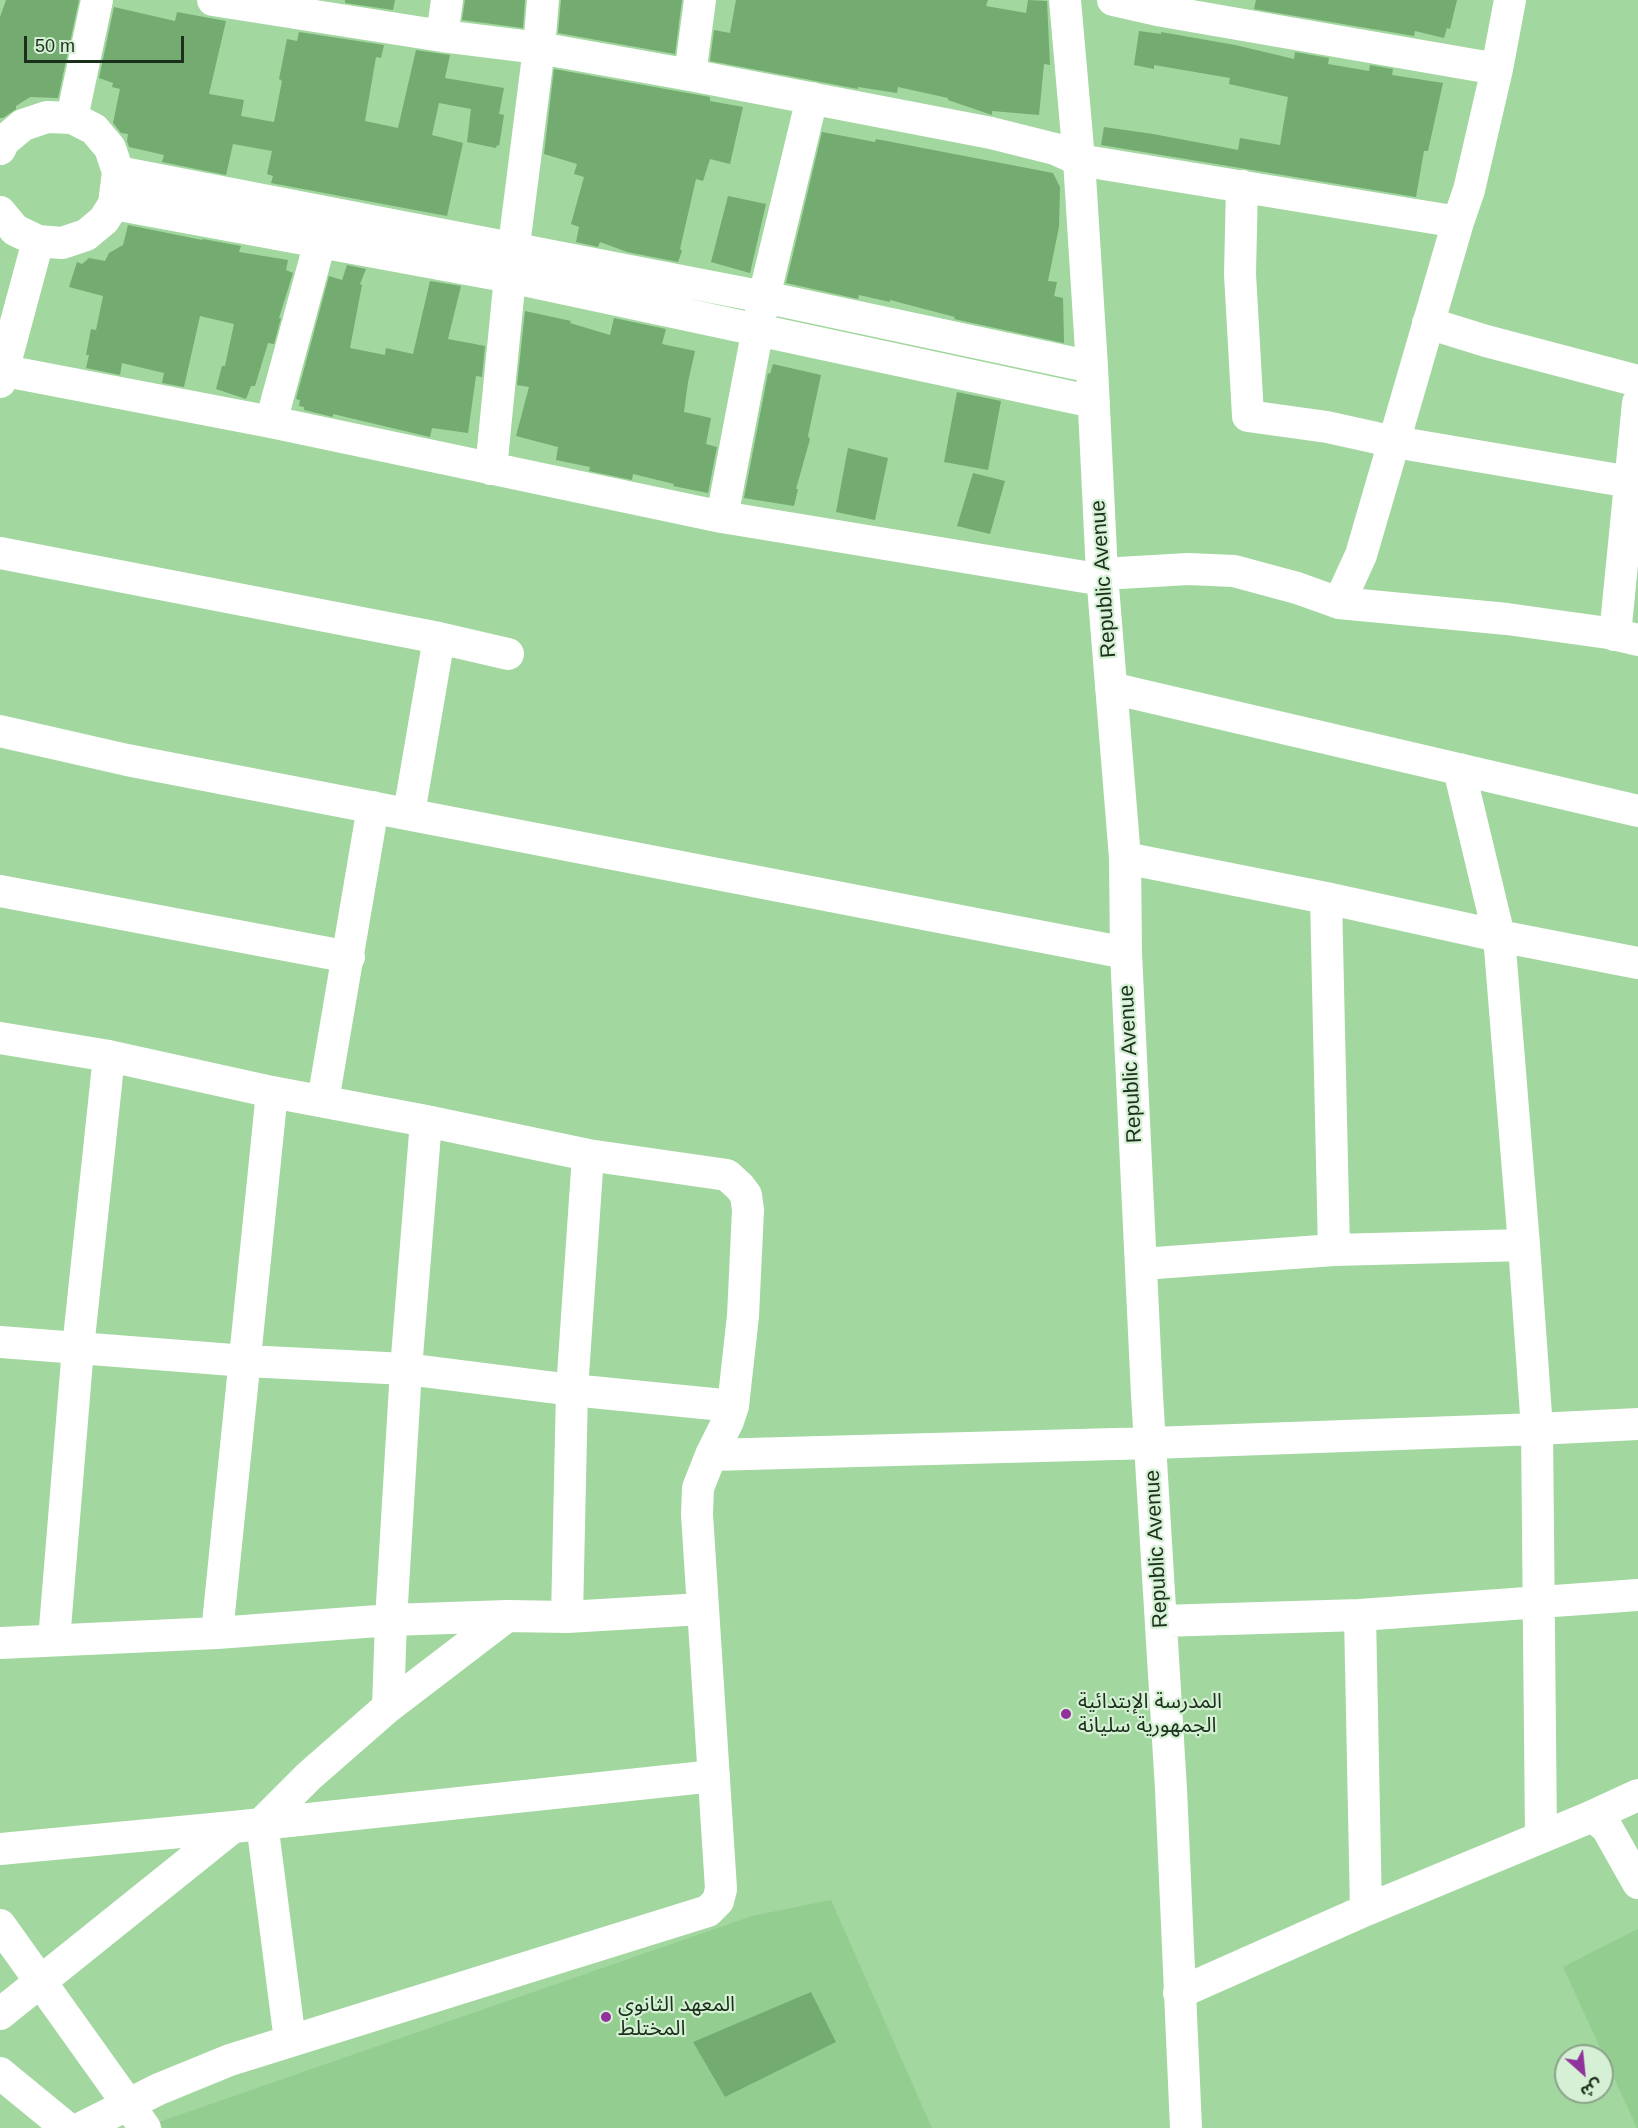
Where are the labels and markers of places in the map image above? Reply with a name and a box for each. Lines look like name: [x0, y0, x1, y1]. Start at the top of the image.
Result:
place label: المدرسة الإبتدائية الجمهورية سليانة: [1078, 1689, 1222, 1739]
marker: المدرسة الإبتدائية الجمهورية سليانة: [1059, 1707, 1073, 1721]
place label: المعهد الثانوي المختلط: [618, 1992, 735, 2042]
marker: المعهد الثانوي المختلط: [599, 2010, 613, 2024]

